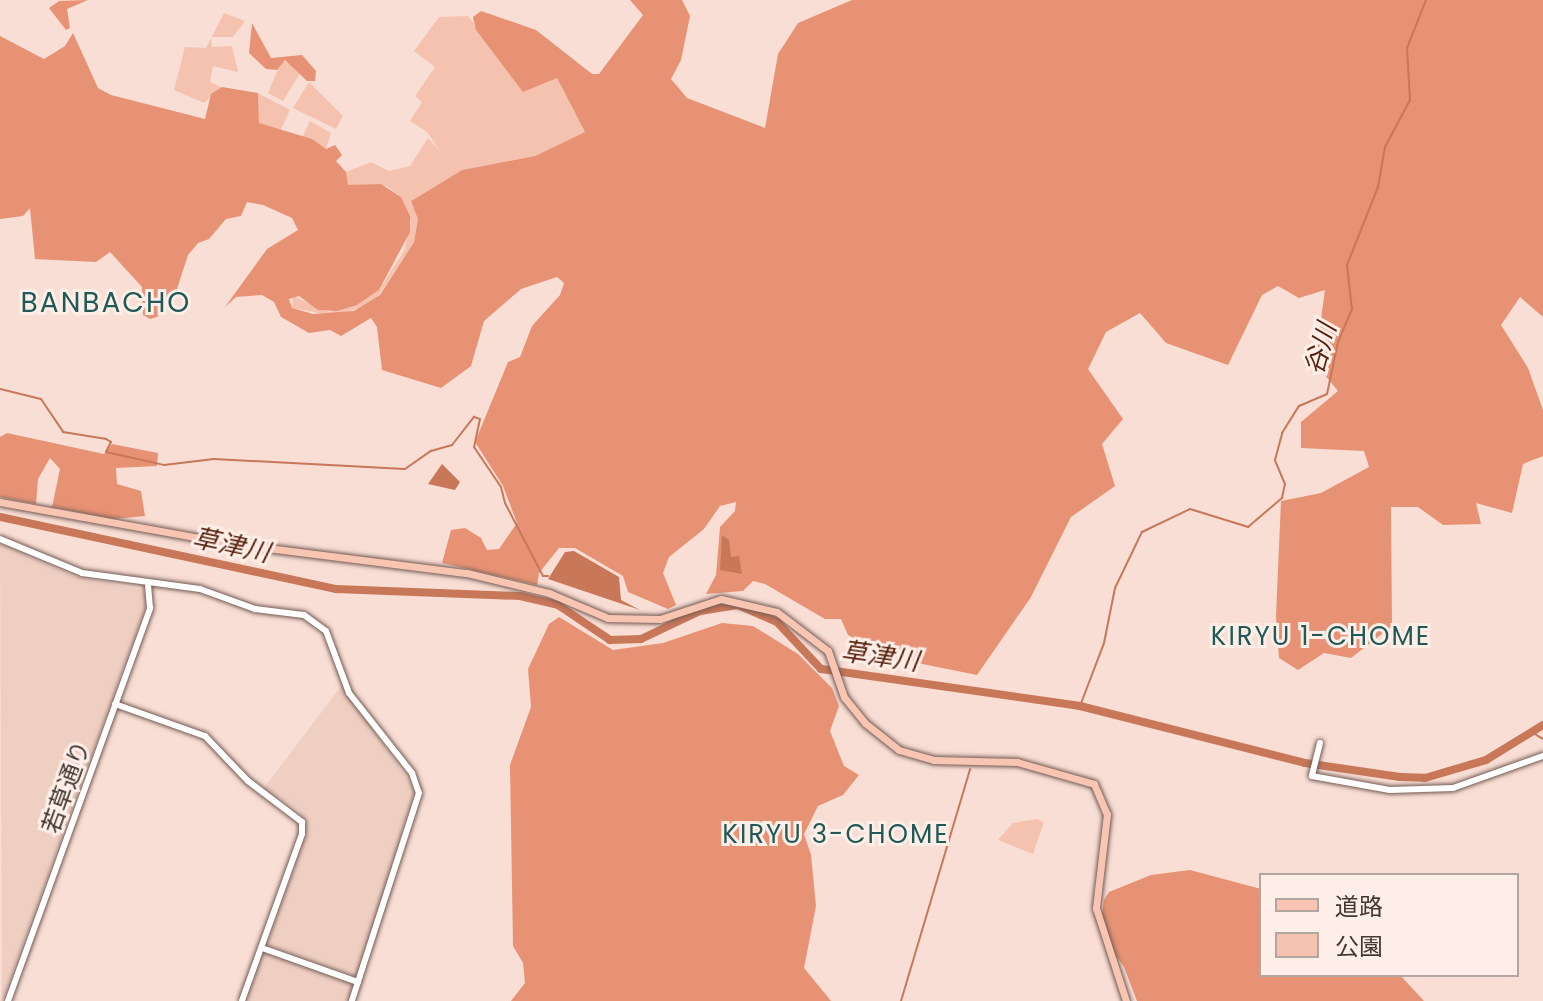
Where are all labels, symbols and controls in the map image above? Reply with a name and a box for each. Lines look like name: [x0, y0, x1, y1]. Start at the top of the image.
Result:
district label: BANBACHO: [21, 286, 191, 320]
water label: 谷川: [1299, 320, 1343, 378]
water label: 草津川: [190, 523, 272, 569]
district label: KIRYU 1-CHOME: [1211, 621, 1431, 653]
water label: 草津川: [839, 636, 921, 678]
street label: 若草通り: [36, 737, 96, 837]
district label: KIRYU 3-CHOME: [722, 819, 950, 851]
legend: [1259, 873, 1519, 977]
text: 道路: [1335, 890, 1383, 923]
text: 公園: [1335, 930, 1383, 963]

